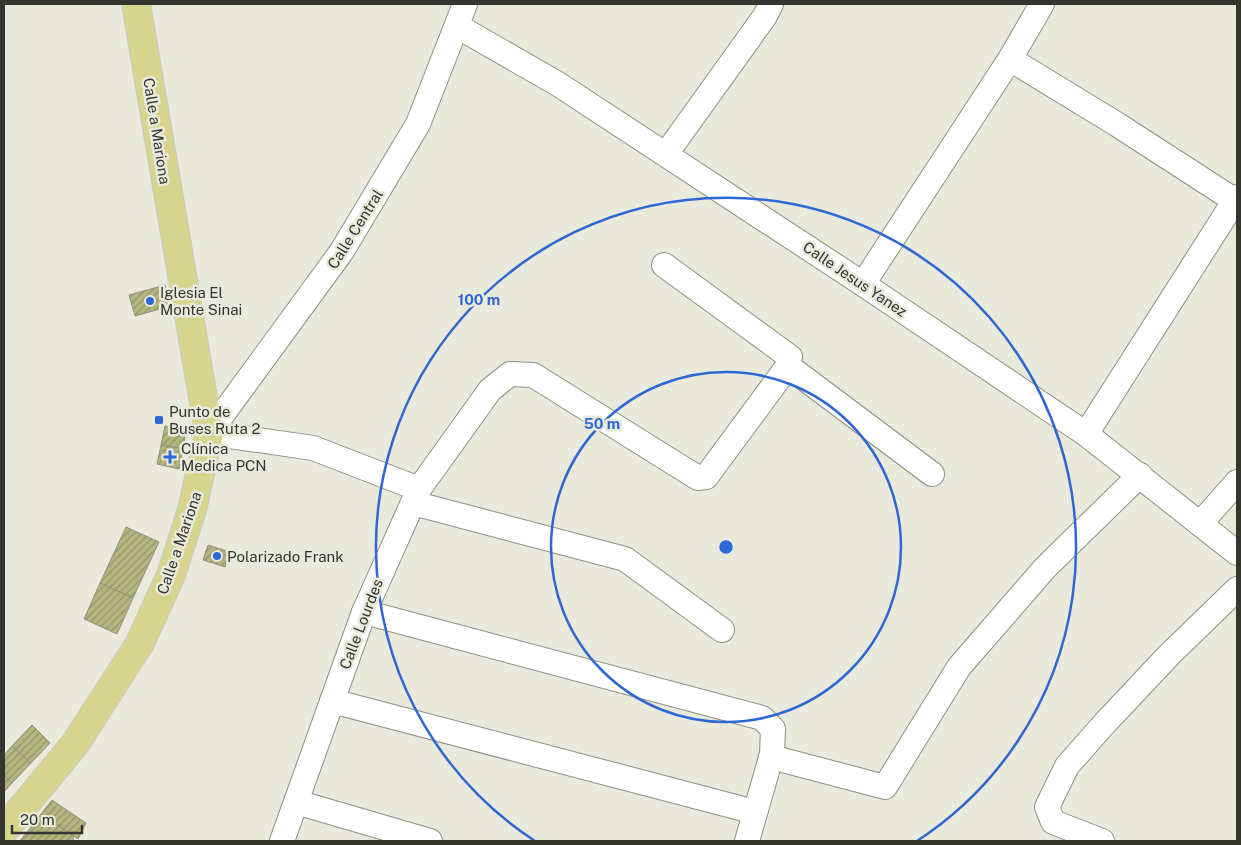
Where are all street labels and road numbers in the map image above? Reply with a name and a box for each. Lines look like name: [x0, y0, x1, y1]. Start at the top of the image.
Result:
street label: Calle a Mariona: [140, 77, 174, 185]
street label: Calle Central: [324, 186, 386, 272]
street label: Calle Jesus Yanez: [800, 238, 910, 320]
street label: Calle a Mariona: [153, 489, 205, 597]
street label: Calle Lourdes: [336, 576, 386, 672]

